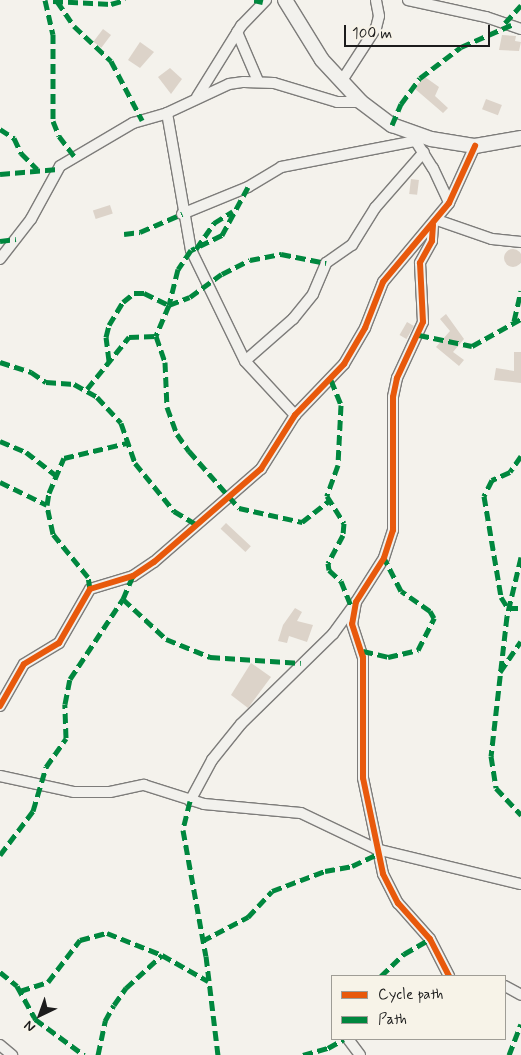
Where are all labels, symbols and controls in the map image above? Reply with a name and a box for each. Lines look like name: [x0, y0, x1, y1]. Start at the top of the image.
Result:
scale bar: [346, 15, 492, 47]
text: 100 m: [352, 24, 392, 44]
legend: [331, 975, 506, 1040]
text: Cycle path: [378, 985, 443, 1005]
north arrow: [15, 990, 65, 1040]
text: Path: [378, 1010, 407, 1030]
text: N: [20, 1016, 39, 1036]

